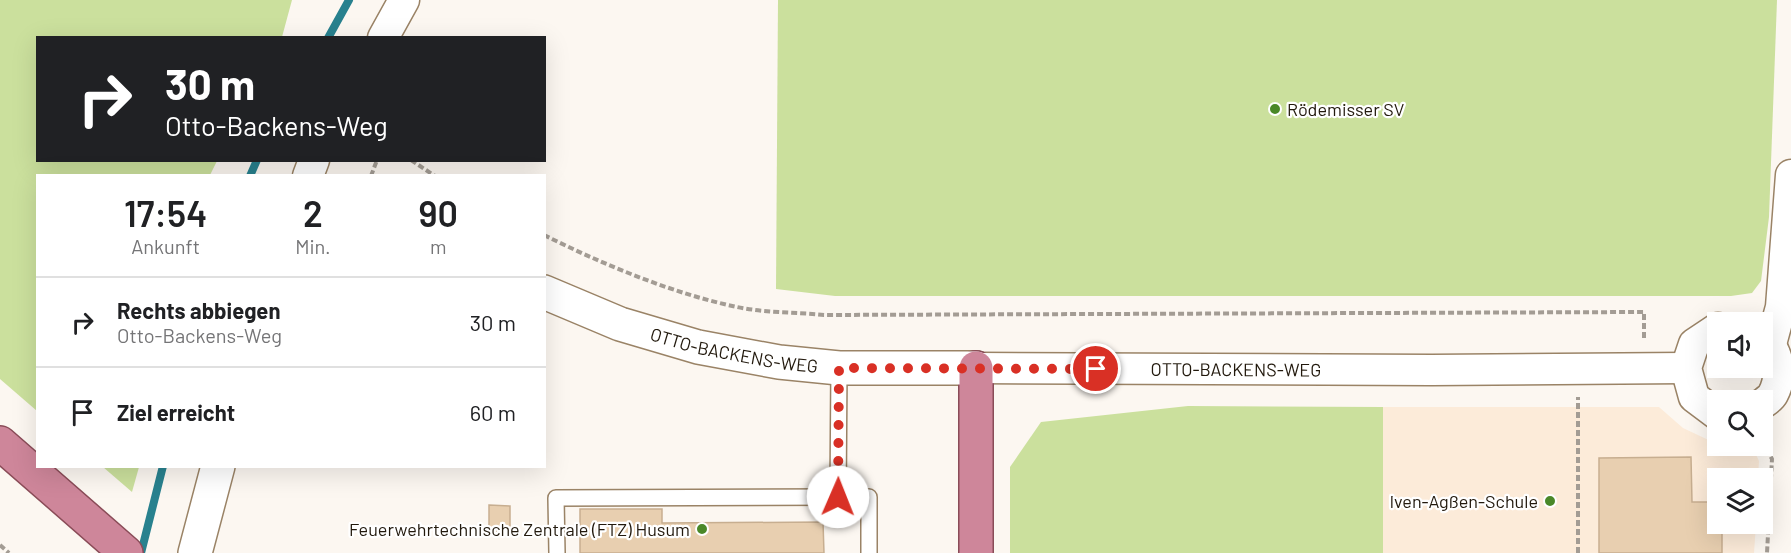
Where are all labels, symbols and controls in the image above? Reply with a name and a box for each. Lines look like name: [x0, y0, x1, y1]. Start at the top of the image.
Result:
text: 30 m: [165, 58, 255, 108]
icon: right: [66, 60, 144, 138]
place label: Rödemisser SV: [1287, 98, 1405, 120]
marker: Rödemisser SV: [1268, 102, 1282, 116]
text: Otto-Backens-Weg: [165, 109, 388, 141]
text: 17:54: [124, 191, 207, 234]
text: 2: [303, 191, 323, 234]
text: 90: [419, 191, 458, 234]
text: Ankunft: [131, 234, 200, 258]
text: Min.: [295, 234, 331, 258]
text: m: [430, 234, 447, 258]
text: Rechts abbiegen: [117, 297, 280, 323]
icon: right: [66, 306, 99, 339]
text: 30 m: [470, 309, 516, 335]
map controls: [1707, 312, 1773, 534]
button: sound: [1707, 312, 1773, 378]
text: Otto-Backens-Weg: [117, 323, 282, 347]
street label: OTTO-BACKENS-WEG: [648, 323, 819, 377]
pin: [1070, 343, 1121, 394]
icon: arrive: [1079, 352, 1112, 385]
street label: OTTO-BACKENS-WEG: [1151, 358, 1321, 381]
button: search: [1707, 390, 1773, 456]
icon: arrive: [66, 396, 99, 429]
text: Ziel erreicht: [117, 399, 235, 425]
text: 60 m: [470, 399, 516, 425]
position arrow: [806, 465, 870, 529]
button: layers: [1707, 468, 1773, 534]
place label: Iven-Agßen-Schule: [1389, 490, 1538, 512]
marker: Iven-Agßen-Schule: [1543, 494, 1557, 508]
place label: Feuerwehrtechnische Zentrale (FTZ) Husum: [349, 518, 690, 540]
marker: Feuerwehrtechnische Zentrale (FTZ) Husum: [695, 522, 709, 536]

